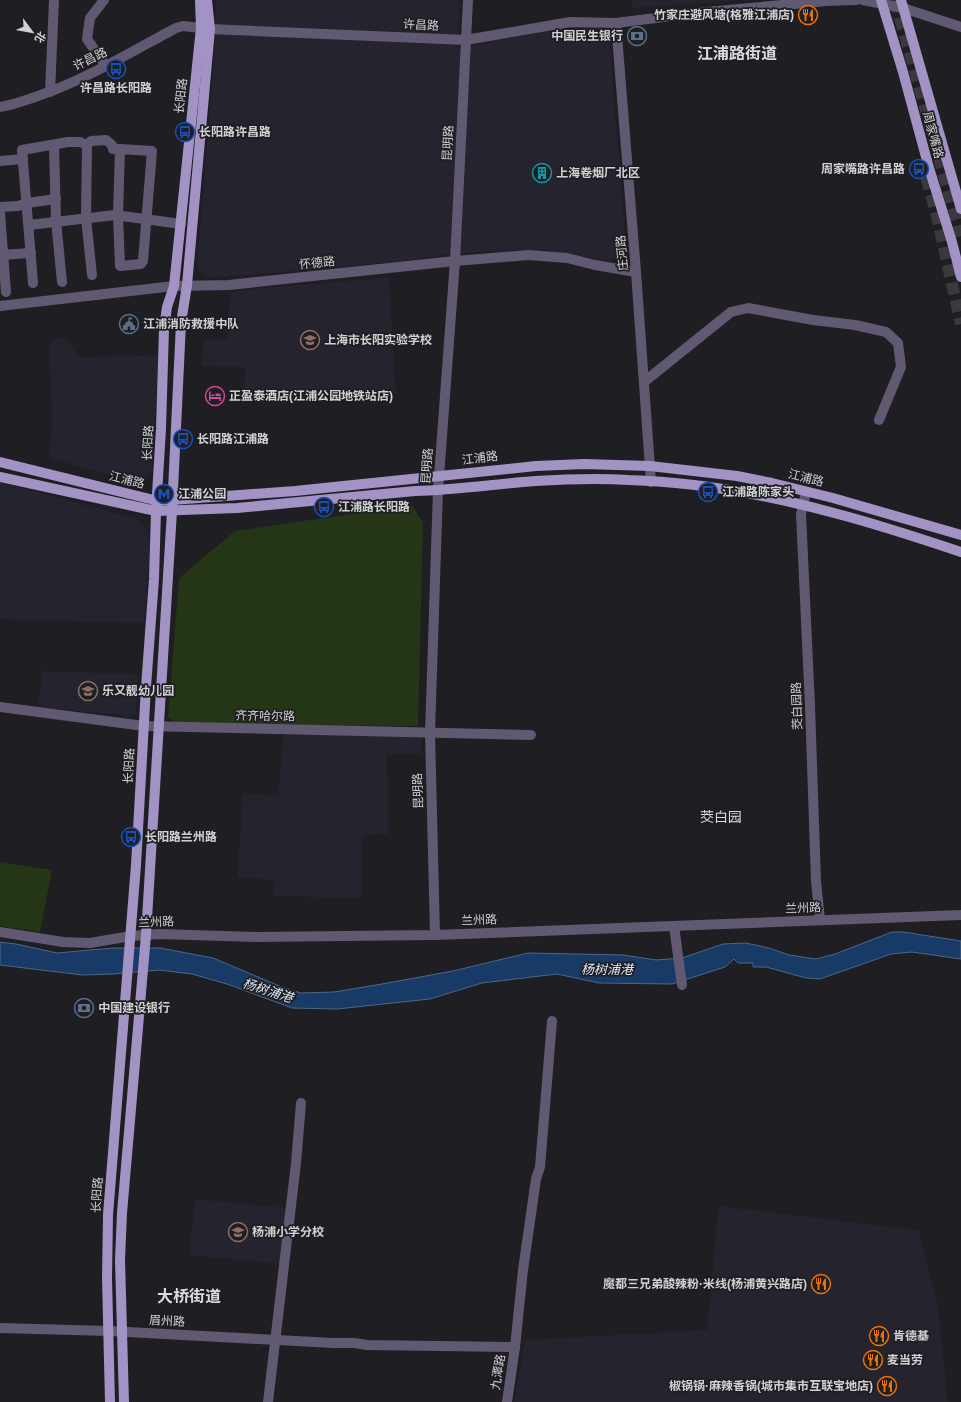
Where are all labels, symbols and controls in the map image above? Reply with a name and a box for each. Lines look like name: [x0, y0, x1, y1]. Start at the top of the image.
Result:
restaurant icon: 竹家庄避风塘(格雅江浦店): [797, 4, 819, 26]
place label: 竹家庄避风塘(格雅江浦店): [654, 8, 794, 22]
north arrow: [12, 12, 52, 52]
street label: 许昌路: [403, 17, 439, 33]
bank icon: 中国民生银行: [626, 25, 648, 47]
text: 北: [32, 29, 48, 45]
place label: 中国民生银行: [551, 29, 623, 43]
district label: 江浦路街道: [697, 44, 777, 62]
street label: 许昌路: [71, 45, 109, 73]
bus stop icon: 许昌路长阳路: [105, 58, 127, 80]
street label: 长阳路: [172, 77, 190, 115]
place label: 许昌路长阳路: [80, 81, 152, 95]
street label: 周家嘴路: [920, 110, 946, 160]
bus stop icon: 长阳路许昌路: [174, 121, 196, 143]
place label: 长阳路许昌路: [199, 125, 271, 139]
street label: 昆明路: [440, 125, 456, 161]
bus stop icon: 周家嘴路许昌路: [908, 158, 930, 180]
building icon: 上海卷烟厂北区: [531, 162, 553, 184]
place label: 周家嘴路许昌路: [821, 162, 905, 176]
place label: 上海卷烟厂北区: [556, 166, 640, 180]
street label: 庄河路: [613, 234, 631, 272]
street label: 怀德路: [298, 254, 336, 272]
public building icon: 江浦消防救援中队: [118, 313, 140, 335]
place label: 江浦消防救援中队: [143, 317, 239, 331]
school or university icon: 上海市长阳实验学校: [299, 329, 321, 351]
place label: 上海市长阳实验学校: [324, 333, 432, 347]
hotel icon: 正盈泰酒店(江浦公园地铁站店): [204, 385, 226, 407]
place label: 正盈泰酒店(江浦公园地铁站店): [229, 389, 393, 403]
street label: 长阳路: [140, 425, 156, 461]
bus stop icon: 长阳路江浦路: [172, 428, 194, 450]
place label: 长阳路江浦路: [197, 432, 269, 446]
street label: 昆明路: [419, 448, 435, 484]
street label: 江浦路: [461, 449, 499, 467]
street label: 江浦路: [787, 467, 825, 489]
street label: 江浦路: [108, 469, 146, 491]
bus stop icon: 江浦路陈家头: [697, 481, 719, 503]
metro station icon: 江浦公园: [153, 483, 175, 505]
place label: 江浦路陈家头: [722, 485, 794, 499]
place label: 江浦公园: [178, 487, 226, 501]
bus stop icon: 江浦路长阳路: [313, 496, 335, 518]
place label: 江浦路长阳路: [338, 500, 410, 514]
school or university icon: 乐又靓幼儿园: [77, 680, 99, 702]
street label: 茭白园路: [789, 682, 805, 730]
place label: 乐又靓幼儿园: [102, 684, 174, 698]
street label: 齐齐哈尔路: [235, 708, 295, 724]
street label: 长阳路: [121, 748, 137, 784]
street label: 昆明路: [410, 773, 426, 809]
district label: 茭白园: [700, 809, 742, 825]
bus stop icon: 长阳路兰州路: [120, 826, 142, 848]
place label: 长阳路兰州路: [145, 830, 217, 844]
street label: 兰州路: [785, 900, 821, 916]
street label: 兰州路: [461, 912, 497, 928]
street label: 兰州路: [138, 914, 174, 930]
water label: 杨树浦港: [581, 962, 635, 977]
water label: 杨树浦港: [241, 975, 297, 1006]
bank icon: 中国建设银行: [73, 997, 95, 1019]
place label: 中国建设银行: [98, 1001, 170, 1015]
street label: 长阳路: [89, 1177, 105, 1213]
school or university icon: 杨浦小学分校: [227, 1221, 249, 1243]
place label: 杨浦小学分校: [252, 1225, 324, 1239]
restaurant icon: 魔都三兄弟酸辣粉·米线(杨浦黄兴路店): [810, 1273, 832, 1295]
place label: 魔都三兄弟酸辣粉·米线(杨浦黄兴路店): [603, 1277, 807, 1291]
district label: 大桥街道: [157, 1288, 221, 1305]
street label: 眉州路: [149, 1313, 185, 1329]
restaurant icon: 肯德基: [868, 1325, 890, 1347]
place label: 肯德基: [893, 1329, 929, 1343]
restaurant icon: 麦当劳: [862, 1349, 884, 1371]
street label: 九潭路: [488, 1353, 508, 1391]
place label: 麦当劳: [887, 1353, 923, 1367]
restaurant icon: 椒锅锅·麻辣香锅(城市集市互联宝地店): [876, 1375, 898, 1397]
place label: 椒锅锅·麻辣香锅(城市集市互联宝地店): [669, 1379, 873, 1393]

